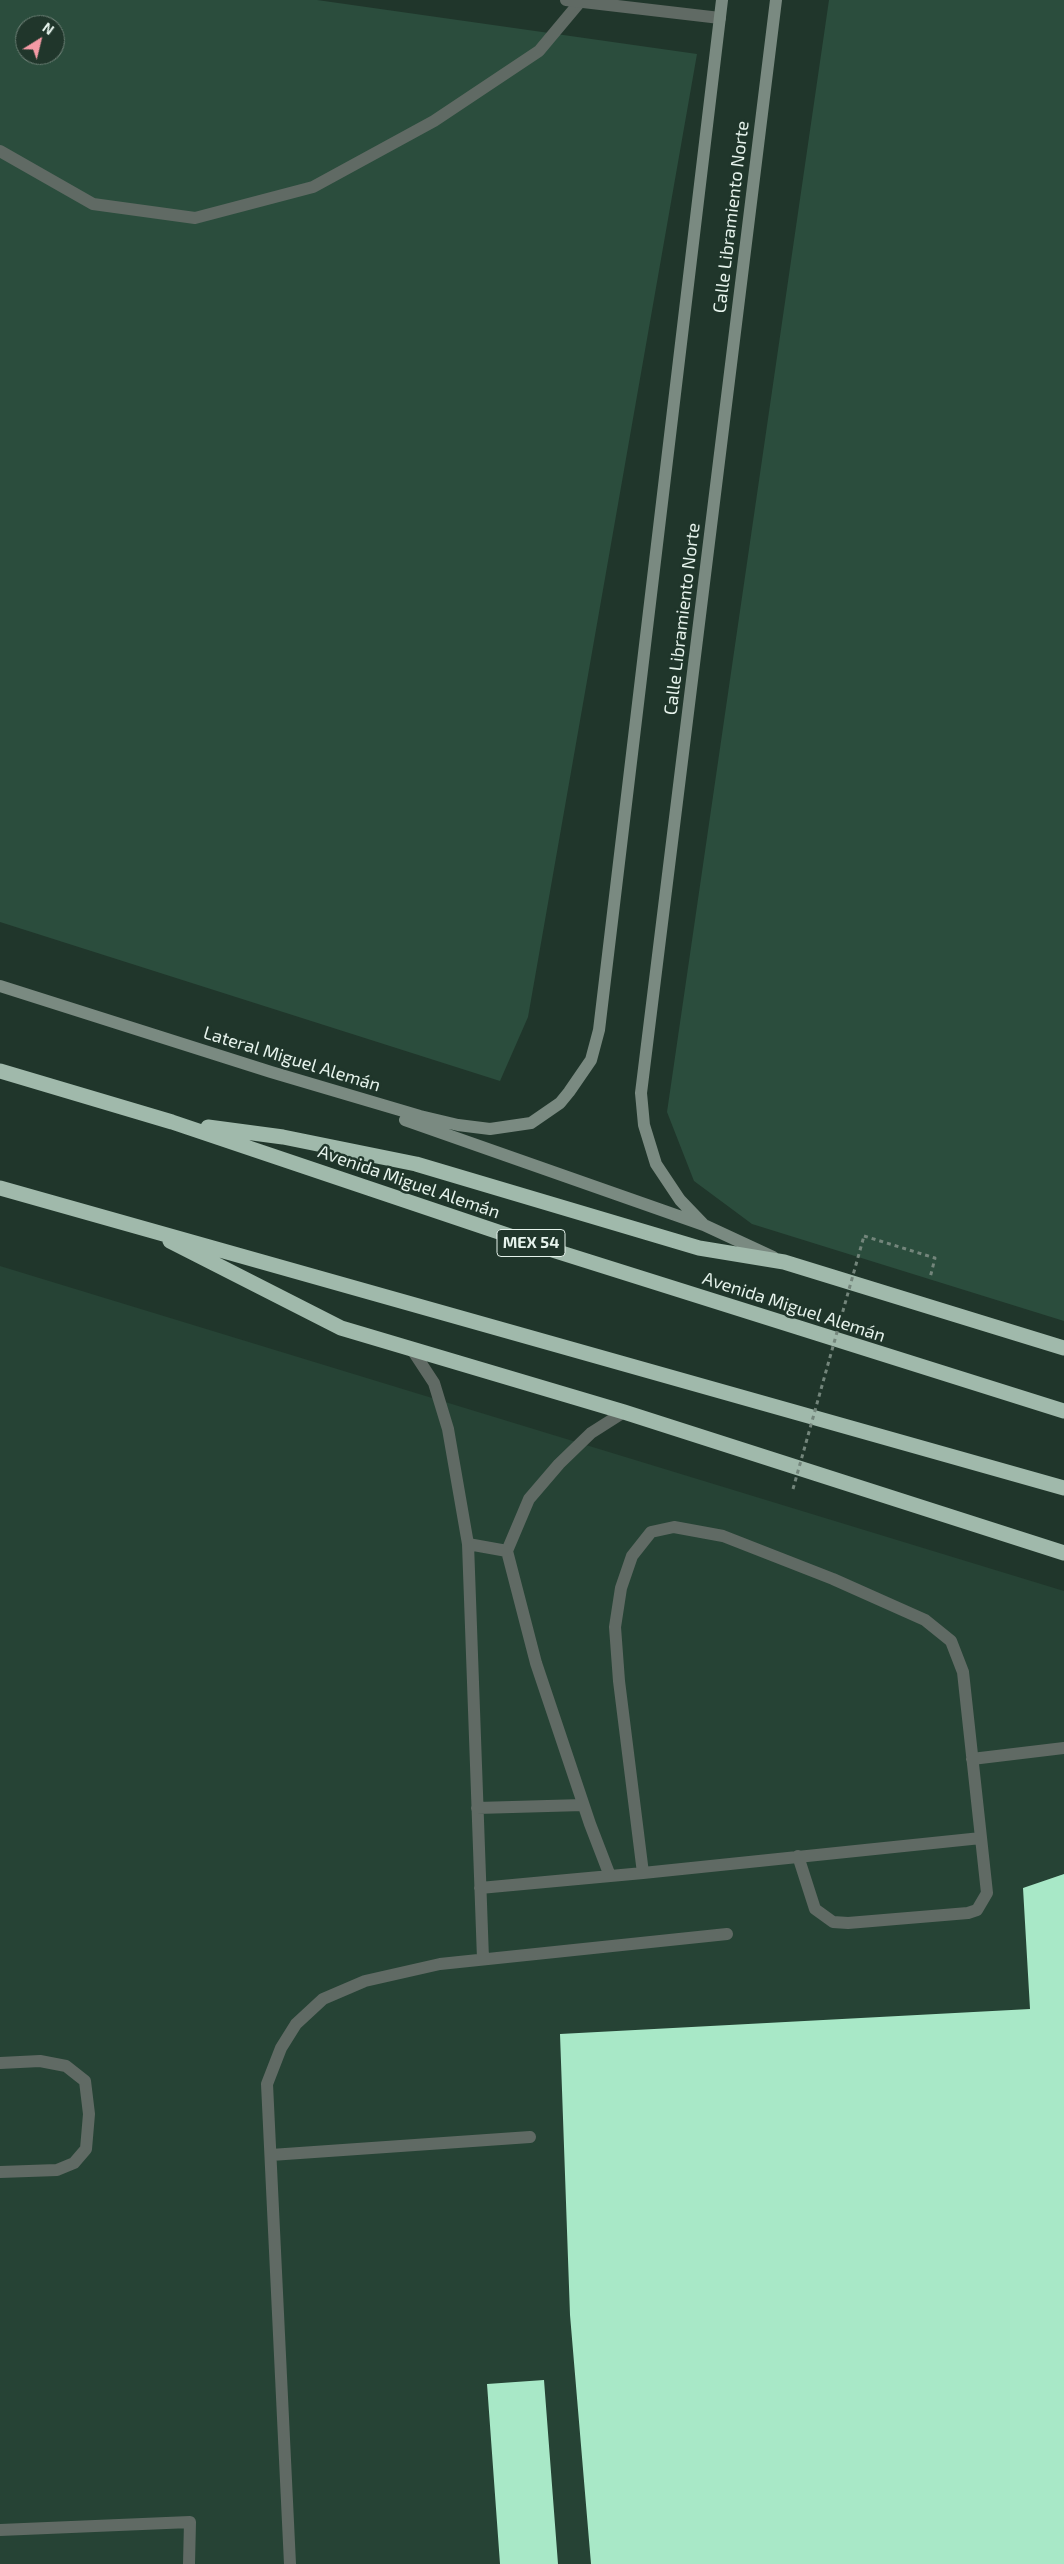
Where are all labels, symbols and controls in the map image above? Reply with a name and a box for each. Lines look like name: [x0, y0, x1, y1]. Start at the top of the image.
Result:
north arrow: [15, 15, 65, 65]
text: N: [39, 18, 58, 38]
street label: Calle Libramiento Norte: [708, 120, 754, 314]
street label: Calle Libramiento Norte: [659, 522, 705, 716]
street label: Lateral Miguel Alemán: [201, 1022, 383, 1096]
street label: Avenida Miguel Alemán: [315, 1141, 503, 1223]
road number: MEX 54: [497, 1230, 565, 1256]
street label: Avenida Miguel Alemán: [700, 1267, 888, 1347]

